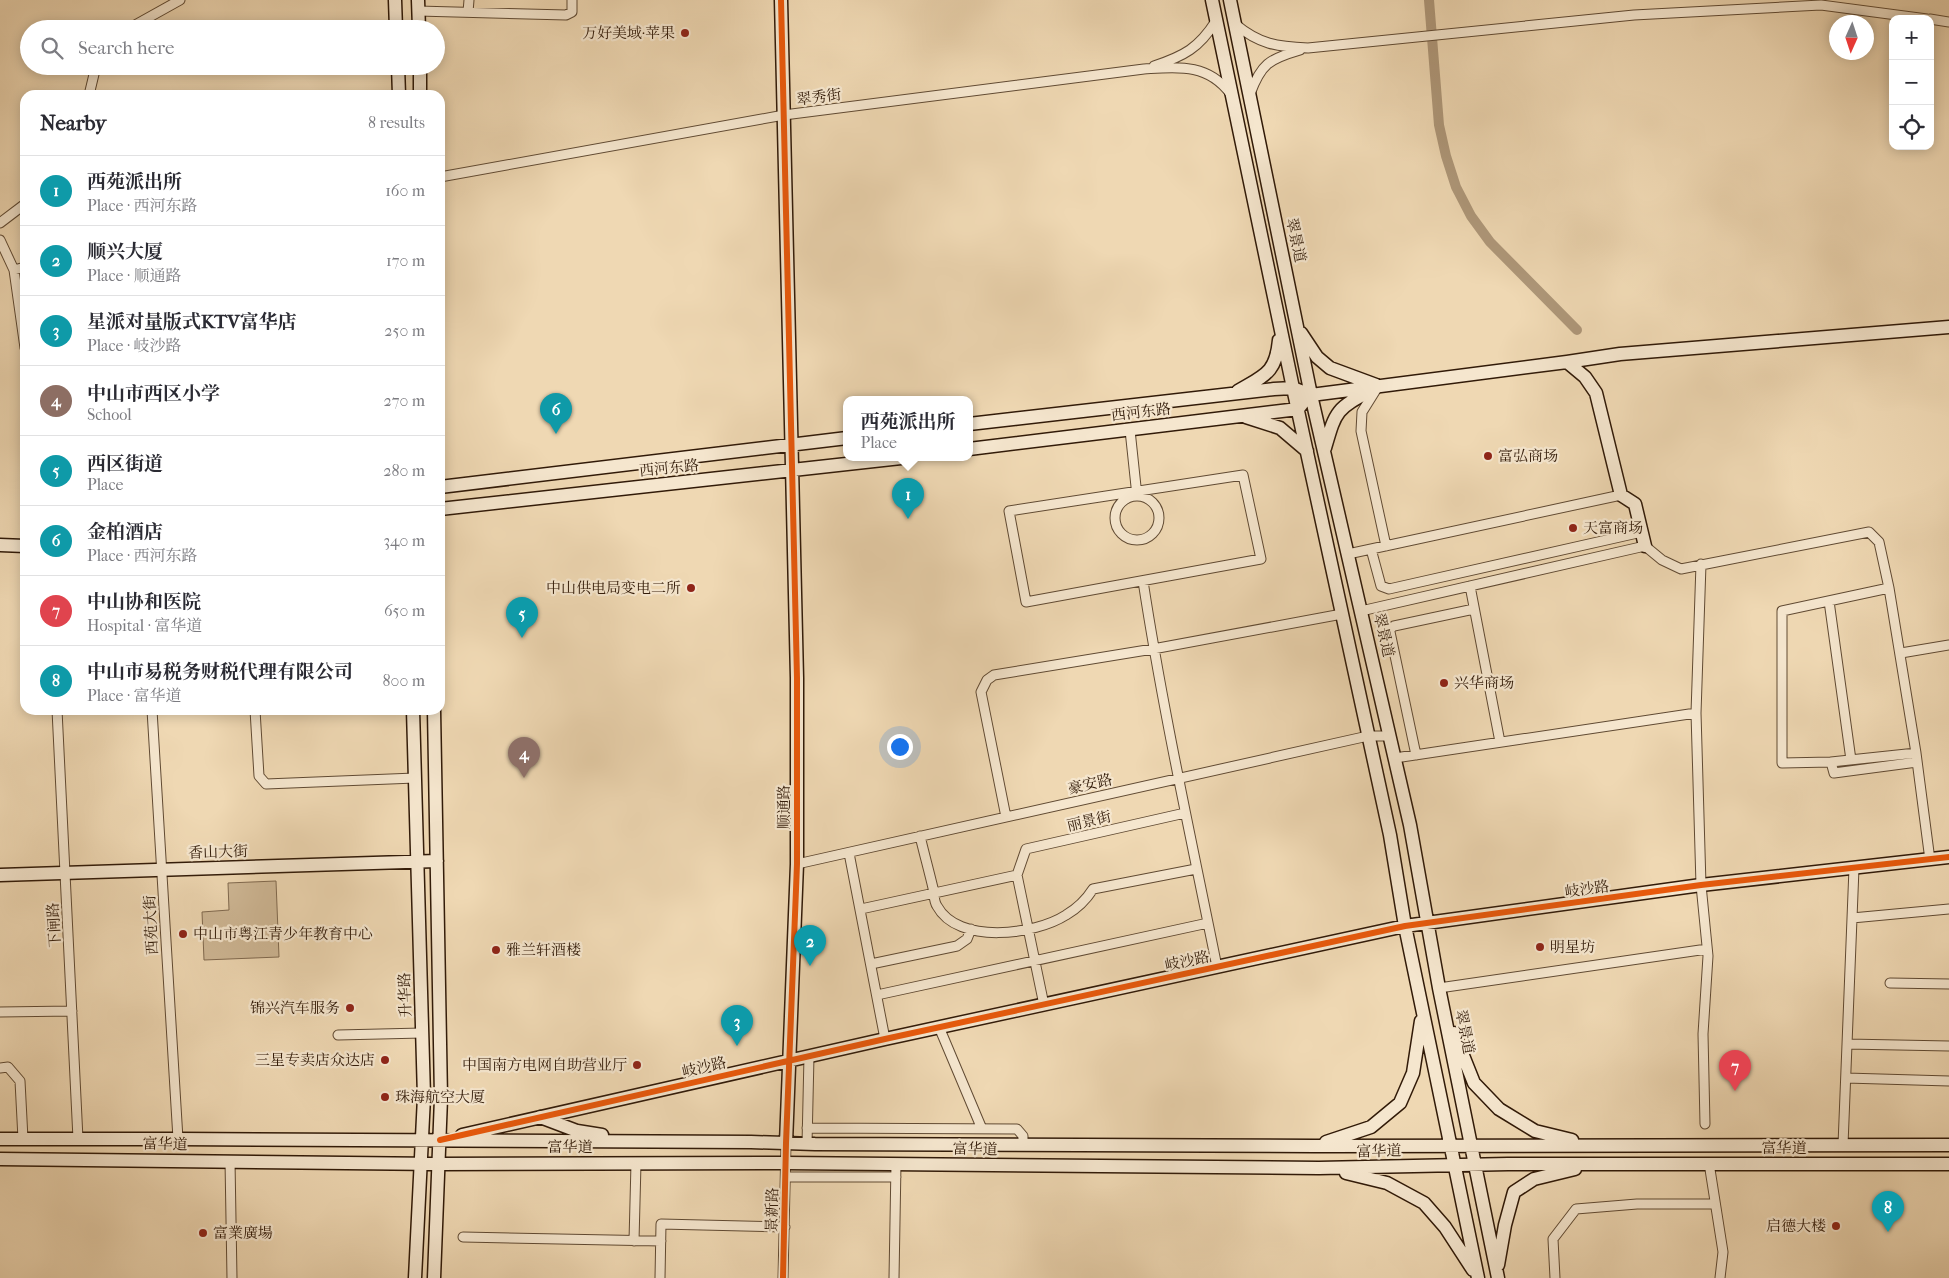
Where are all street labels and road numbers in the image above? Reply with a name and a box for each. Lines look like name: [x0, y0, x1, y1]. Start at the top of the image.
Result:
street label: 翠秀街: [796, 85, 842, 109]
street label: 翠景道: [1283, 216, 1309, 264]
street label: 西河东路: [1110, 399, 1172, 425]
street label: 西河东路: [638, 456, 700, 480]
street label: 翠景道: [1370, 611, 1398, 659]
street label: 豪安路: [1066, 770, 1114, 798]
street label: 顺通路: [775, 784, 793, 830]
street label: 丽景街: [1065, 807, 1113, 835]
street label: 香山大街: [188, 842, 248, 862]
street label: 岐沙路: [1563, 877, 1611, 901]
street label: 西苑大街: [140, 895, 162, 955]
street label: 下闸路: [44, 902, 64, 948]
street label: 岐沙路: [1163, 948, 1211, 974]
street label: 升华路: [395, 972, 415, 1018]
street label: 翠景道: [1452, 1008, 1478, 1056]
street label: 岐沙路: [680, 1053, 728, 1081]
street label: 富华道: [142, 1135, 188, 1153]
street label: 富华道: [547, 1138, 593, 1156]
street label: 富华道: [1761, 1139, 1807, 1157]
street label: 富华道: [952, 1140, 998, 1158]
street label: 富华道: [1356, 1142, 1402, 1160]
street label: 景新路: [763, 1187, 781, 1233]

